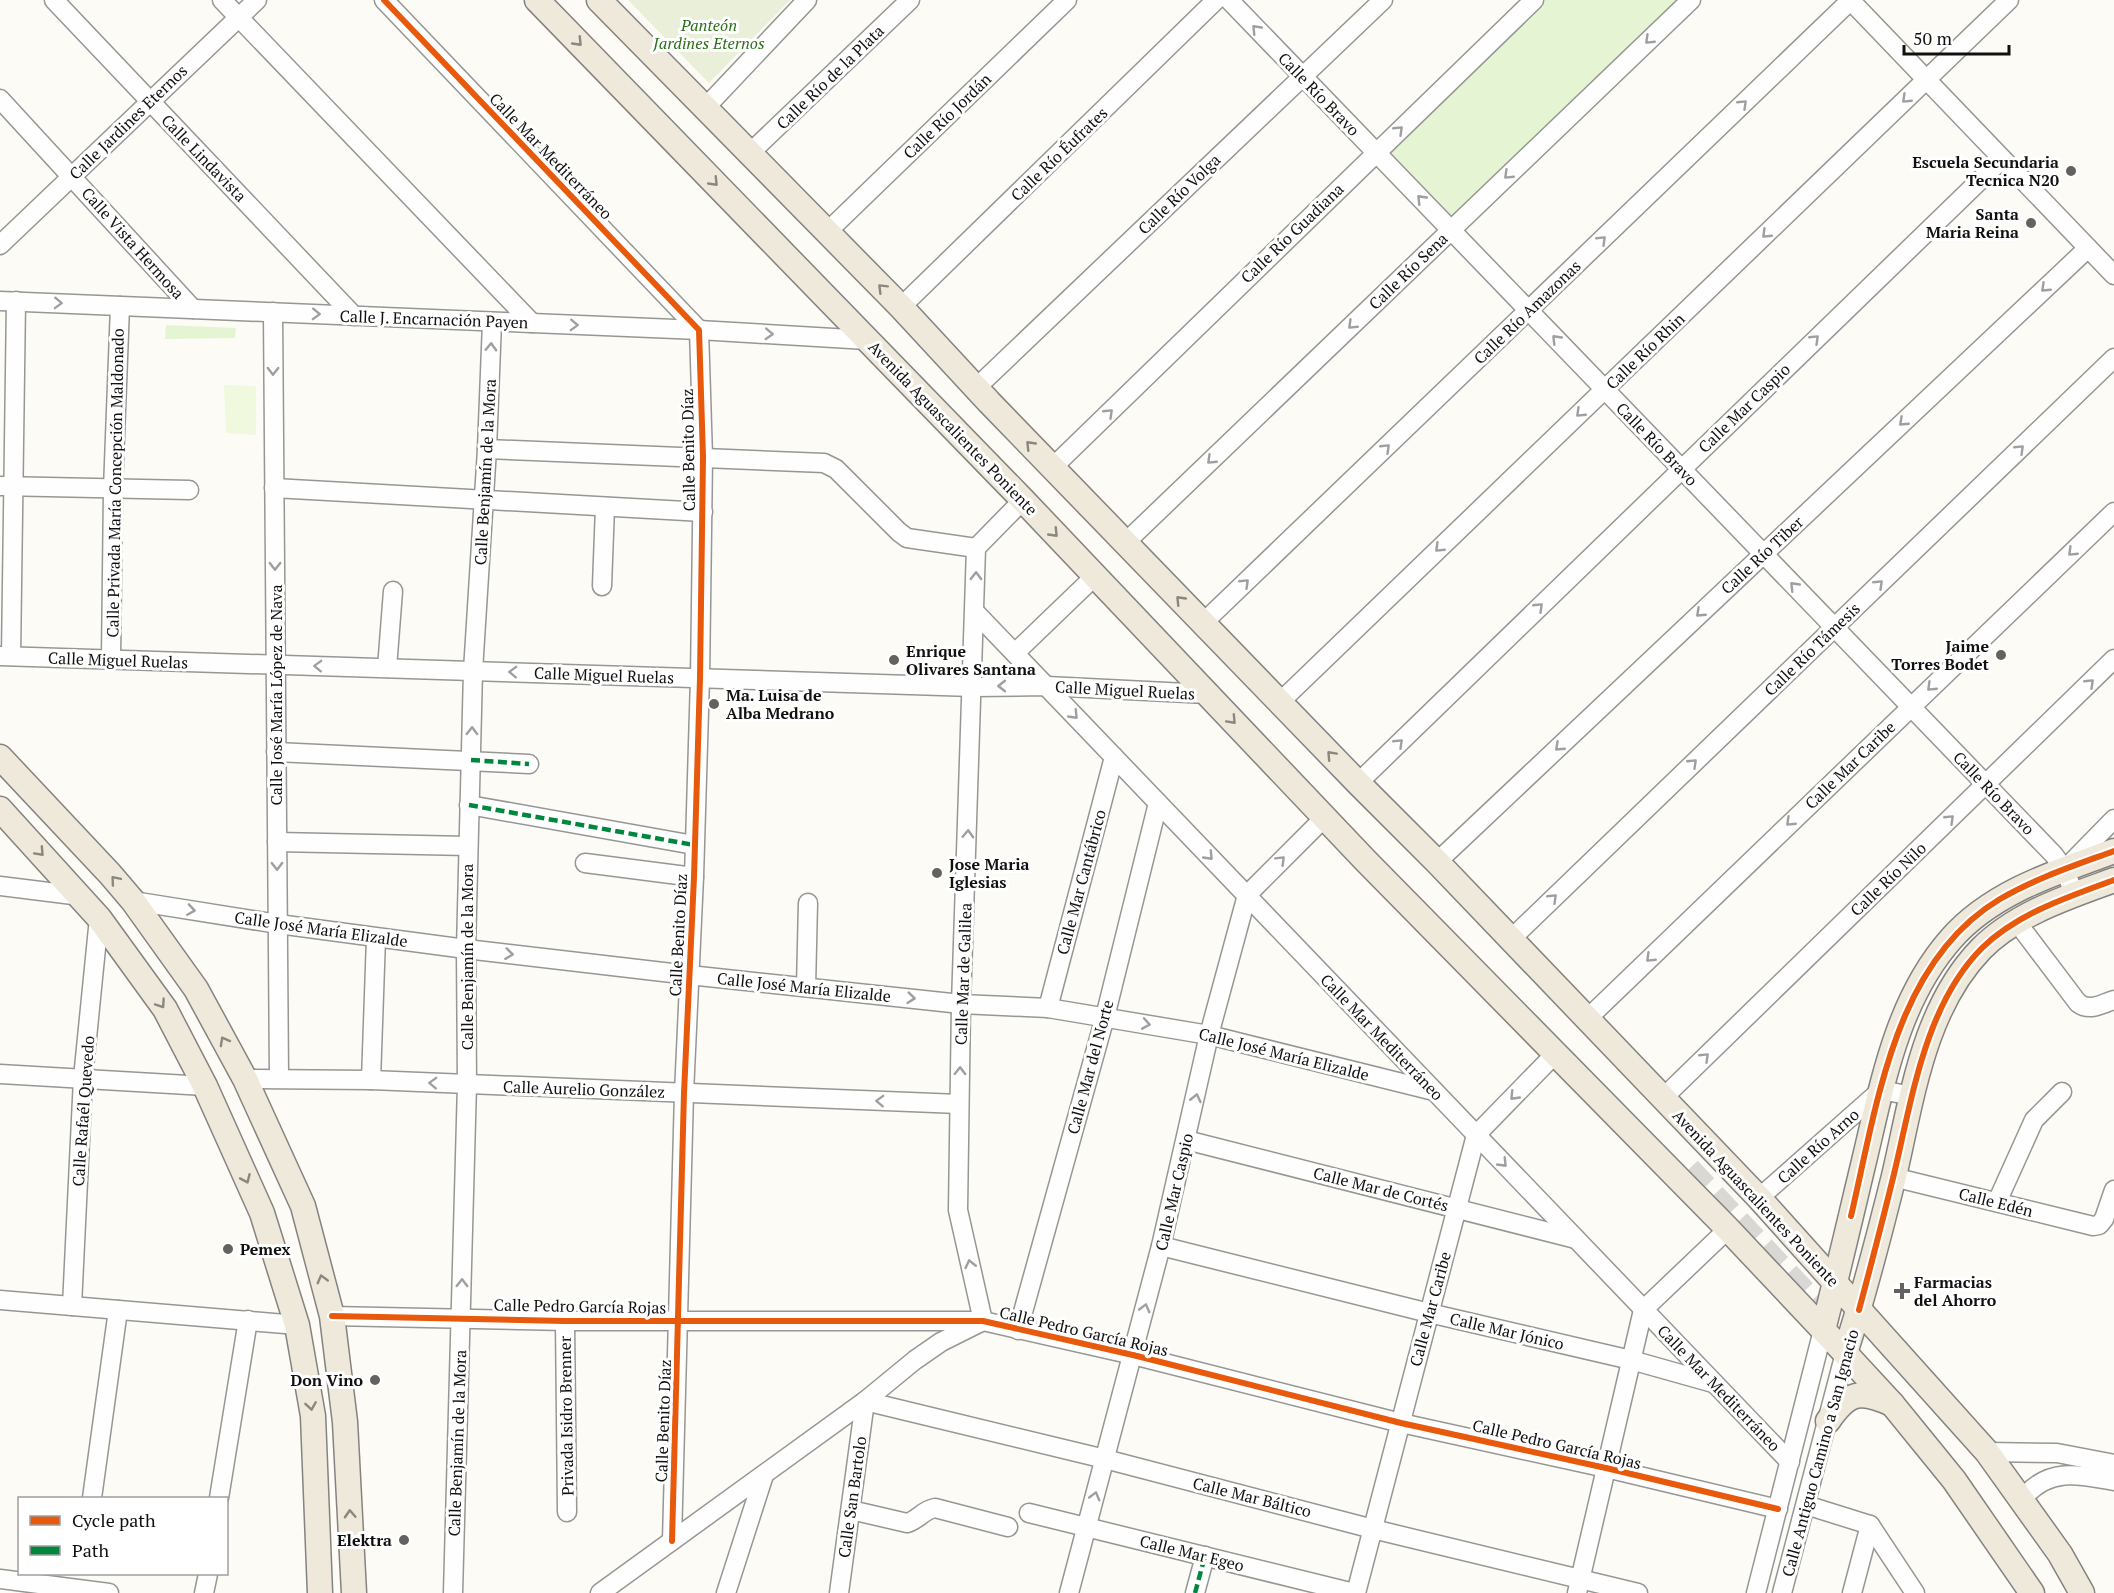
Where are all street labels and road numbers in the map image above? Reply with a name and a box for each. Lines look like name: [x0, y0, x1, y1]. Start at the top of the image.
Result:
street label: Calle Río de la Plata: [771, 20, 889, 134]
street label: Calle Río Bravo: [1273, 47, 1365, 141]
street label: Calle Jardines Eternos: [64, 60, 192, 184]
street label: Calle Río Jordán: [898, 68, 996, 164]
street label: Calle Mar Mediterráneo: [485, 88, 617, 224]
street label: Calle Río Éufrates: [1006, 102, 1112, 206]
street label: Calle Lindavista: [157, 109, 251, 207]
street label: Calle Río Volga: [1133, 149, 1225, 239]
street label: Calle Río Guadiana: [1236, 178, 1348, 288]
street label: Calle Vista Hermosa: [77, 182, 189, 304]
street label: Calle Río Sena: [1364, 228, 1452, 314]
street label: Calle Río Amazonas: [1469, 255, 1585, 369]
street label: Calle J. Encarnación Payen: [339, 305, 529, 333]
street label: Calle Río Rhin: [1601, 307, 1690, 394]
street label: Calle Privada María Concepción Maldonado: [101, 328, 129, 638]
street label: Avenida Aguascalientes Poniente: [864, 336, 1042, 520]
street label: Calle Mar Caspio: [1693, 358, 1795, 458]
street label: Calle Benjamín de la Mora: [469, 378, 501, 566]
street label: Calle Benito Díaz: [676, 388, 700, 512]
street label: Calle Río Bravo: [1611, 397, 1703, 491]
street label: Calle Río Tiber: [1716, 510, 1809, 599]
street label: Calle José María López de Nava: [265, 584, 287, 806]
street label: Calle Río Támesis: [1759, 597, 1865, 701]
street label: Calle Miguel Ruelas: [48, 647, 189, 673]
street label: Calle Miguel Ruelas: [534, 662, 675, 688]
street label: Calle Miguel Ruelas: [1054, 675, 1196, 705]
street label: Calle Mar Caribe: [1800, 716, 1900, 814]
street label: Calle Río Bravo: [1948, 746, 2040, 840]
street label: Calle Mar Cantábrico: [1051, 807, 1111, 957]
street label: Calle Río Nilo: [1845, 837, 1931, 921]
street label: Calle Benjamín de la Mora: [456, 864, 478, 1050]
street label: Calle Benito Díaz: [664, 873, 692, 997]
street label: Calle Mar de Galilea: [950, 902, 976, 1046]
street label: Calle José María Elizalde: [233, 906, 409, 952]
street label: Calle José María Elizalde: [716, 967, 892, 1007]
street label: Calle Mar Mediterráneo: [1316, 969, 1448, 1105]
street label: Calle Mar del Norte: [1061, 997, 1119, 1137]
street label: Calle José María Elizalde: [1197, 1022, 1371, 1086]
street label: Calle Rafaél Quevedo: [67, 1035, 99, 1187]
street label: Calle Aurelio González: [503, 1075, 665, 1103]
street label: Calle Río Arno: [1772, 1103, 1864, 1189]
street label: Avenida Aguascalientes Poniente: [1668, 1105, 1844, 1291]
street label: Calle Mar Caspio: [1150, 1131, 1198, 1253]
street label: Calle Mar de Cortés: [1311, 1162, 1451, 1216]
street label: Calle Edén: [1957, 1182, 2036, 1222]
street label: Calle Mar Caribe: [1404, 1249, 1456, 1369]
street label: Calle Pedro García Rojas: [494, 1293, 667, 1319]
street label: Calle Pedro García Rojas: [997, 1301, 1171, 1361]
street label: Calle Mar Jónico: [1448, 1307, 1566, 1355]
street label: Calle Mar Mediterráneo: [1653, 1320, 1785, 1456]
street label: Calle Antiguo Camino a San Ignacio: [1776, 1327, 1864, 1579]
street label: Privada Isidro Brenner: [554, 1335, 578, 1496]
street label: Calle Benjamín de la Mora: [443, 1349, 471, 1537]
street label: Calle Benito Díaz: [650, 1359, 676, 1483]
street label: Calle Pedro García Rojas: [1470, 1414, 1644, 1474]
street label: Calle San Bartolo: [833, 1435, 871, 1559]
street label: Calle Mar Báltico: [1190, 1472, 1314, 1522]
street label: Calle Mar Egeo: [1138, 1529, 1247, 1577]

